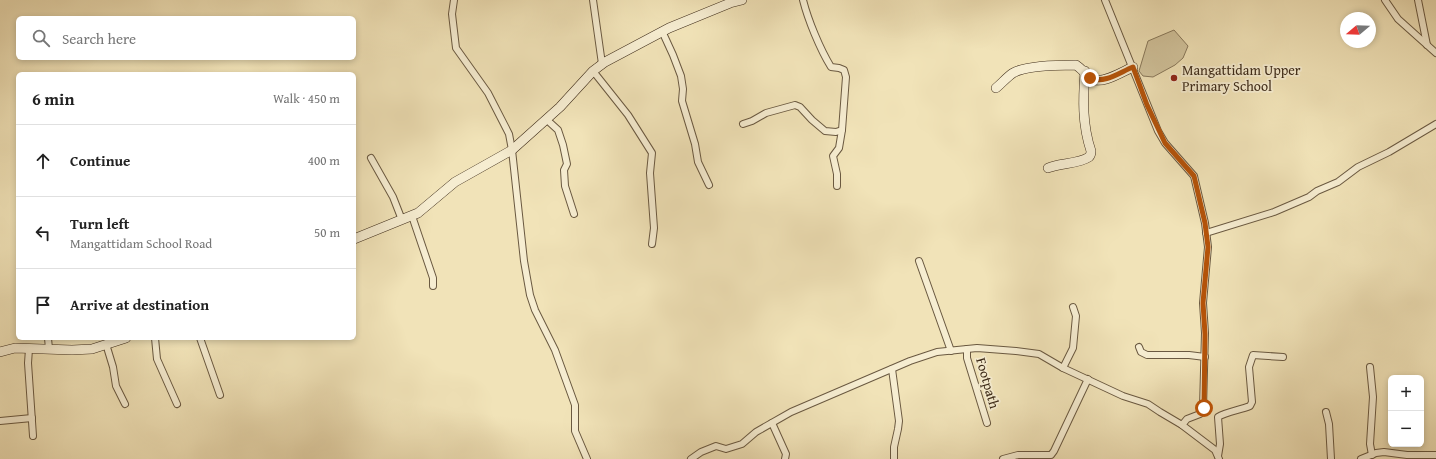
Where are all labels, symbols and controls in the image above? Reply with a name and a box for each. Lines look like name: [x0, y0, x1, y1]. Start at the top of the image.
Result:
north arrow: [1340, 12, 1376, 48]
search box: [16, 16, 356, 60]
icon: search: [30, 27, 52, 49]
text: Search here: [62, 28, 136, 49]
place label: Mangattidam Upper Primary School: [1182, 60, 1301, 96]
route end: [1081, 69, 1099, 87]
marker: Mangattidam Upper Primary School: [1169, 73, 1179, 83]
text: 6 min: [32, 86, 74, 111]
text: Walk · 450 m: [273, 89, 340, 108]
icon: ahead: [32, 150, 54, 172]
text: Continue: [70, 150, 131, 171]
text: 400 m: [308, 151, 340, 170]
text: Turn left: [70, 213, 129, 234]
icon: left: [32, 222, 54, 244]
text: 50 m: [314, 223, 340, 242]
text: Mangattidam School Road: [70, 234, 212, 253]
icon: arrive: [32, 294, 54, 316]
text: Arrive at destination: [70, 294, 209, 315]
street label: Footpath: [971, 355, 1005, 411]
map controls: [1388, 375, 1424, 447]
button: +: [1388, 375, 1424, 411]
route start: [1195, 399, 1213, 417]
button: −: [1388, 411, 1424, 447]

